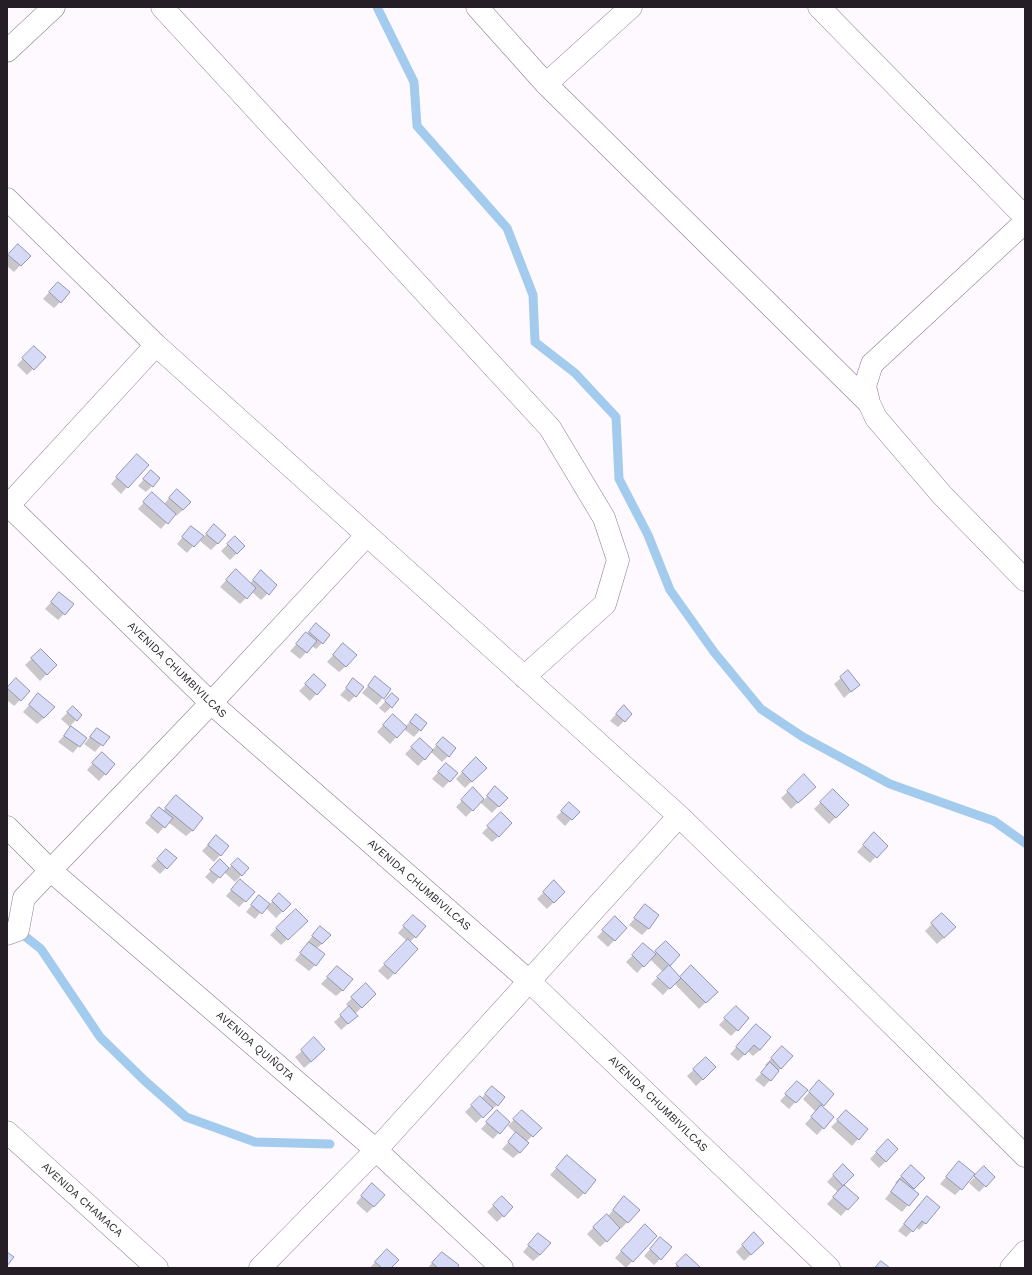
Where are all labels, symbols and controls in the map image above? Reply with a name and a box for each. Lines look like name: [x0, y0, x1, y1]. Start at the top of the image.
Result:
street label: AVENIDA CHUMBIVILCAS: [125, 619, 229, 721]
street label: AVENIDA CHUMBIVILCAS: [365, 837, 473, 933]
street label: AVENIDA QUIÑOTA: [213, 1009, 297, 1083]
street label: AVENIDA CHUMBIVILCAS: [606, 1053, 710, 1155]
street label: AVENIDA CHAMACA: [39, 1160, 125, 1240]

